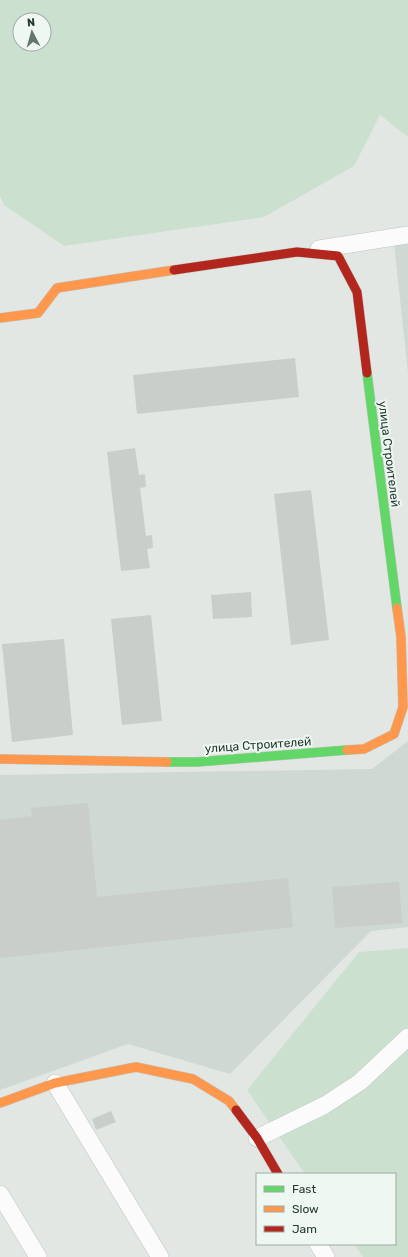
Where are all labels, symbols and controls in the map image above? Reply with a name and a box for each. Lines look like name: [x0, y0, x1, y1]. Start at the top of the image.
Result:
north arrow: [12, 12, 52, 52]
text: N: [26, 16, 36, 29]
street label: улица Строителей: [376, 400, 402, 508]
street label: улица Строителей: [204, 734, 312, 756]
legend: [256, 1173, 396, 1245]
text: Fast: [292, 1182, 316, 1196]
text: Slow: [292, 1202, 319, 1216]
text: Jam: [292, 1222, 317, 1236]

